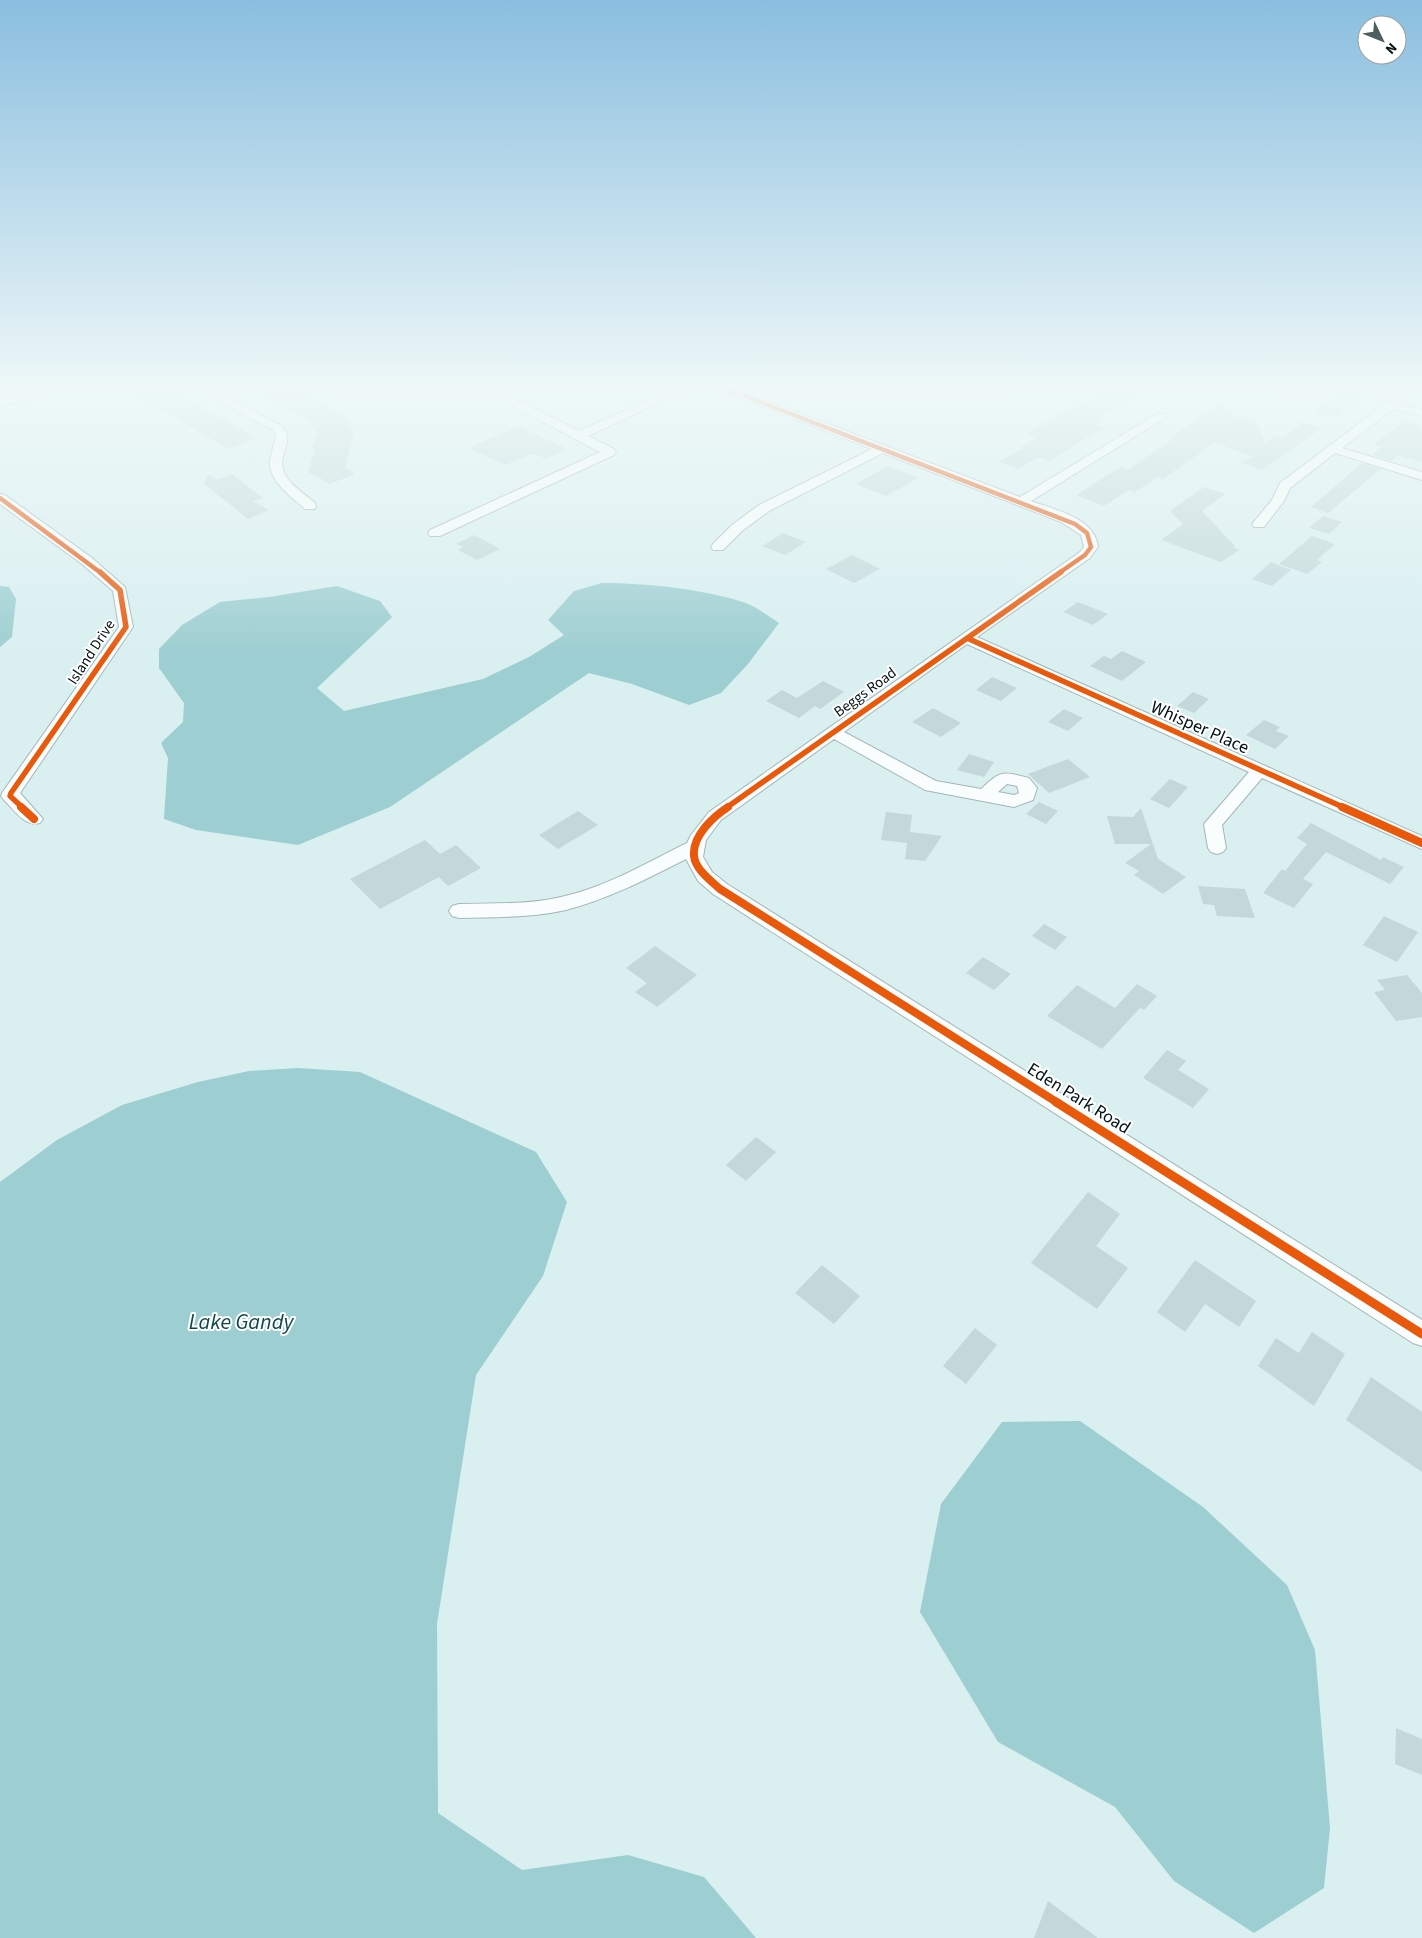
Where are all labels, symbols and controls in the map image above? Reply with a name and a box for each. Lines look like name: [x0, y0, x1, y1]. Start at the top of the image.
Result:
north arrow: [1357, 15, 1407, 65]
text: N: [1380, 38, 1401, 58]
street label: Island Drive: [63, 616, 120, 689]
street label: Beggs Road: [830, 663, 901, 722]
street label: Whisper Place: [1147, 695, 1253, 760]
street label: Eden Park Road: [1022, 1057, 1135, 1140]
water label: Lake Gandy: [189, 1306, 294, 1338]

